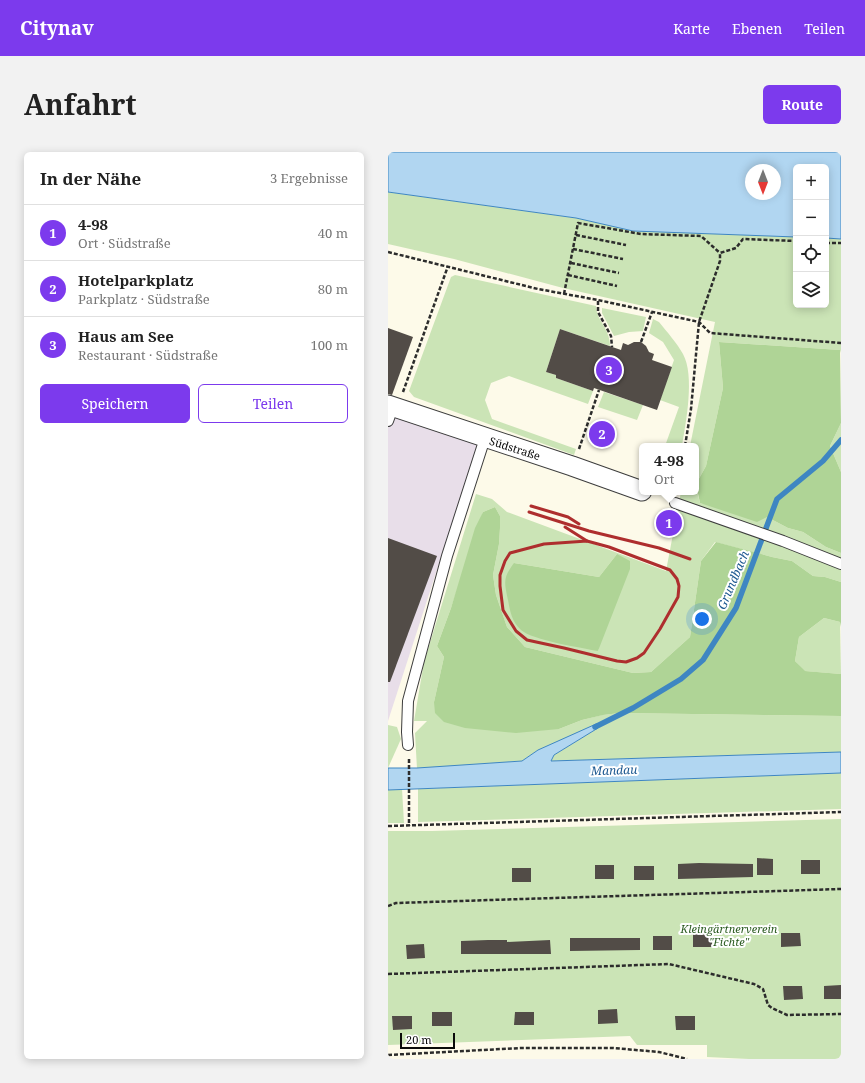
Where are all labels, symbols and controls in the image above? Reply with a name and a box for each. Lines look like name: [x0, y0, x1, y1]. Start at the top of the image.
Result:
text: Citynav: [20, 15, 94, 41]
text: Karte: [673, 19, 710, 38]
text: Ebenen: [732, 19, 782, 38]
text: Teilen: [804, 19, 845, 38]
text: Anfahrt: [24, 85, 137, 123]
button: Route: [763, 85, 841, 124]
north arrow: [745, 164, 781, 200]
map controls: [793, 164, 829, 308]
button: +: [793, 164, 829, 200]
text: In der Nähe: [40, 167, 141, 190]
text: 3 Ergebnisse: [270, 169, 348, 187]
button: −: [793, 200, 829, 236]
text: 4-98: [78, 214, 108, 234]
text: 1: [49, 224, 57, 242]
text: 40 m: [318, 224, 348, 242]
text: Ort · Südstraße: [78, 234, 171, 252]
button: locate: [793, 236, 829, 272]
text: Hotelparkplatz: [78, 270, 193, 290]
button: layers: [793, 272, 829, 308]
text: 2: [49, 280, 57, 298]
text: 80 m: [318, 280, 348, 298]
text: Parkplatz · Südstraße: [78, 290, 210, 308]
text: Haus am See: [78, 326, 174, 346]
text: 3: [49, 336, 57, 354]
text: 100 m: [311, 336, 348, 354]
text: Restaurant · Südstraße: [78, 346, 218, 364]
pin: 3: [596, 355, 622, 385]
button: Speichern: [40, 384, 190, 423]
button: Teilen: [198, 384, 348, 423]
pin: 2: [589, 419, 615, 449]
street label: Südstraße: [488, 433, 542, 463]
popup: [639, 443, 699, 495]
text: 4-98: [654, 450, 684, 470]
text: Ort: [654, 470, 674, 488]
pin: 1: [656, 508, 682, 538]
water label: Grundbach: [713, 548, 753, 612]
your location: [692, 609, 712, 629]
water label: Mandau: [589, 761, 638, 779]
park label: Kleingärtnerverein "Fichte": [680, 921, 778, 949]
scale bar: [400, 1031, 455, 1050]
text: 20 m: [406, 1032, 432, 1047]

